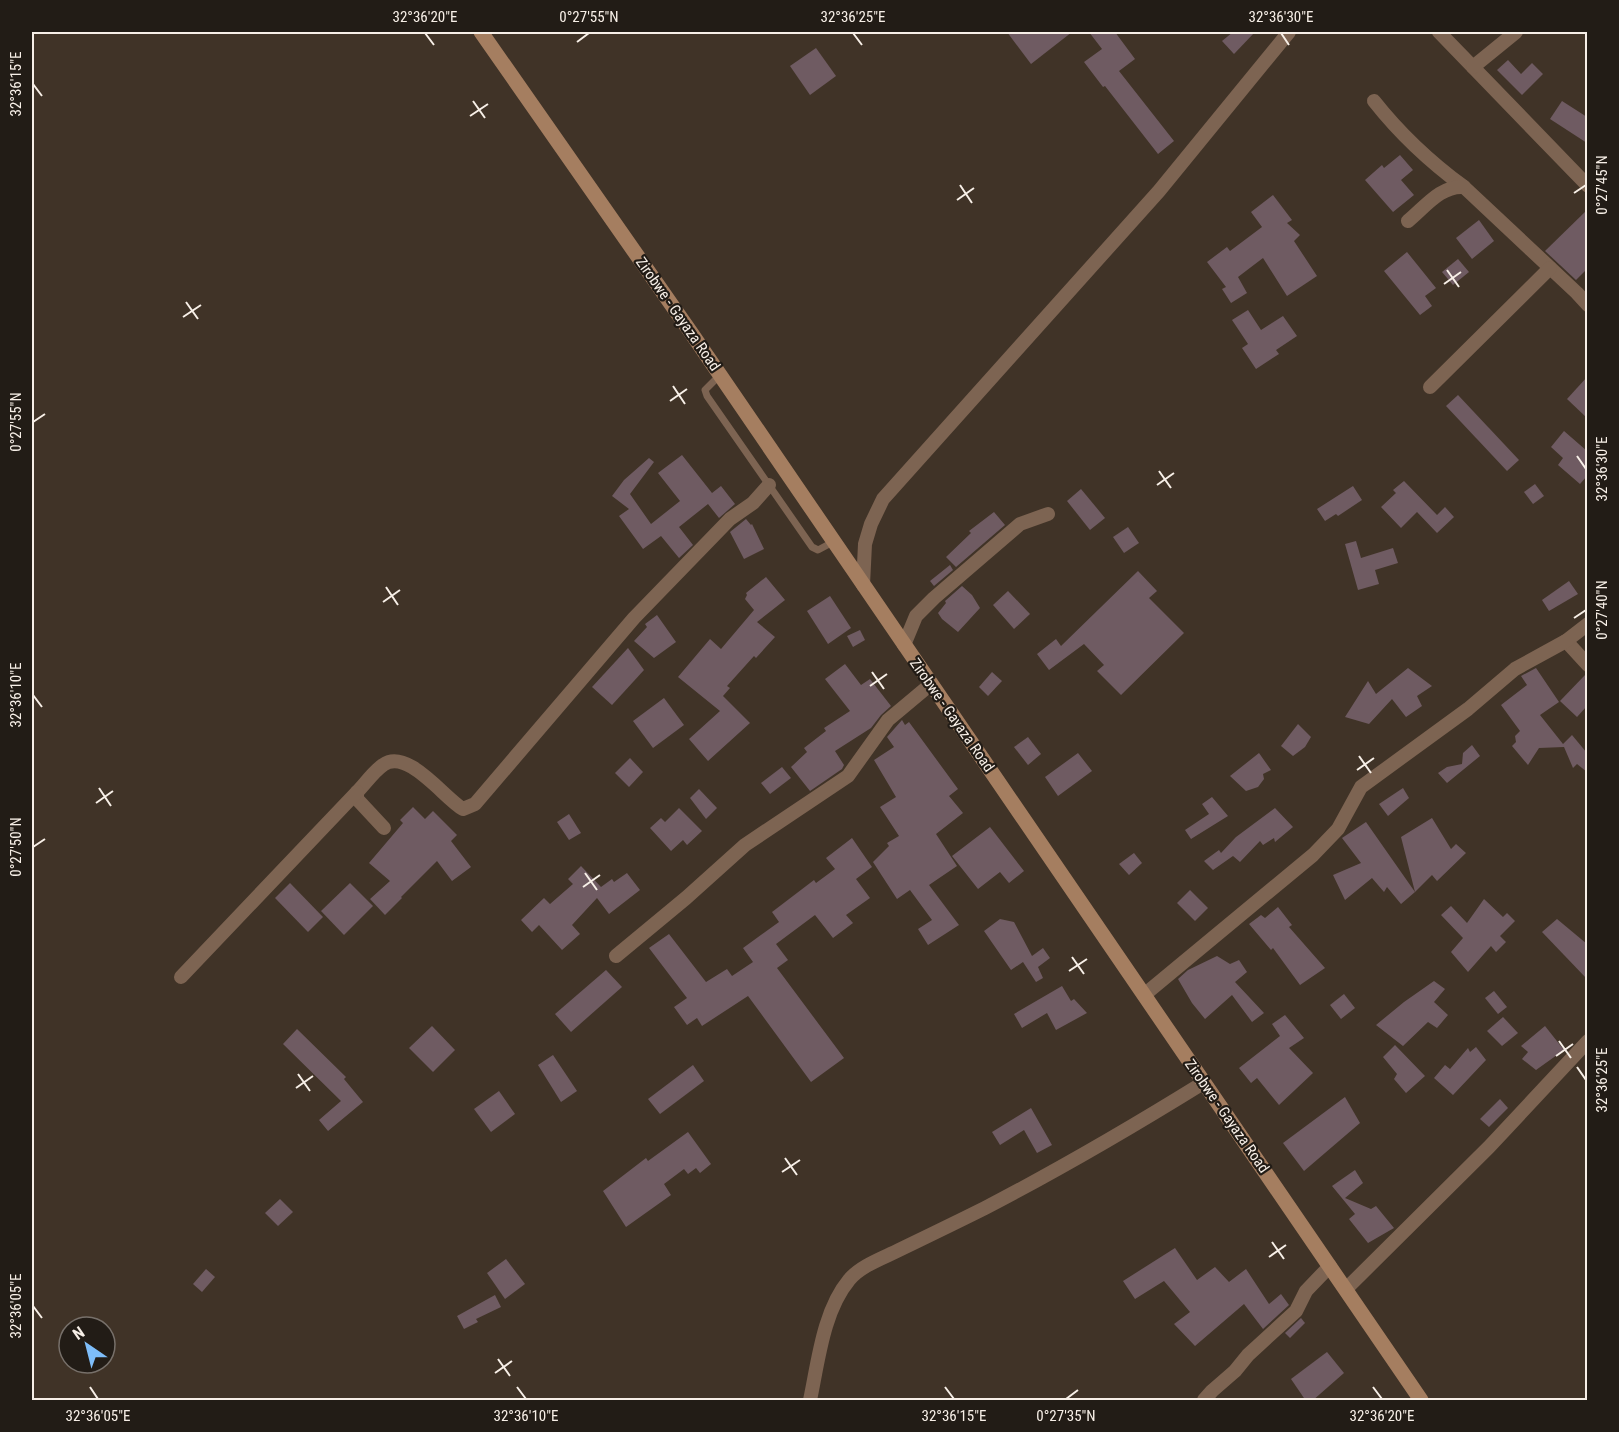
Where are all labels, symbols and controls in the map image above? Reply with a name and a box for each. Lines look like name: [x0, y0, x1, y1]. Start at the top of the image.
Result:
text: 32°36'20"E: [393, 8, 457, 26]
text: 0°27'55"N: [559, 8, 619, 26]
text: 32°36'25"E: [821, 8, 885, 26]
text: 32°36'30"E: [1249, 8, 1313, 26]
text: 32°36'15"E: [7, 52, 25, 116]
text: 0°27'45"N: [1593, 155, 1611, 215]
street label: Zirobwe - Gayaza Road: [632, 254, 724, 374]
text: 0°27'55"N: [7, 392, 25, 452]
text: 32°36'30"E: [1593, 437, 1611, 501]
text: 0°27'40"N: [1593, 580, 1611, 640]
street label: Zirobwe - Gayaza Road: [906, 655, 998, 775]
text: 32°36'10"E: [7, 663, 25, 727]
text: 0°27'50"N: [7, 817, 25, 877]
text: 32°36'25"E: [1593, 1048, 1611, 1112]
street label: Zirobwe - Gayaza Road: [1181, 1056, 1273, 1176]
text: 32°36'05"E: [7, 1274, 25, 1338]
north arrow: [57, 1315, 117, 1375]
text: N: [69, 1323, 88, 1344]
text: 32°36'05"E: [66, 1407, 130, 1425]
text: 32°36'10"E: [494, 1407, 558, 1425]
text: 32°36'15"E: [922, 1407, 986, 1425]
text: 0°27'35"N: [1036, 1407, 1096, 1425]
text: 32°36'20"E: [1350, 1407, 1414, 1425]

